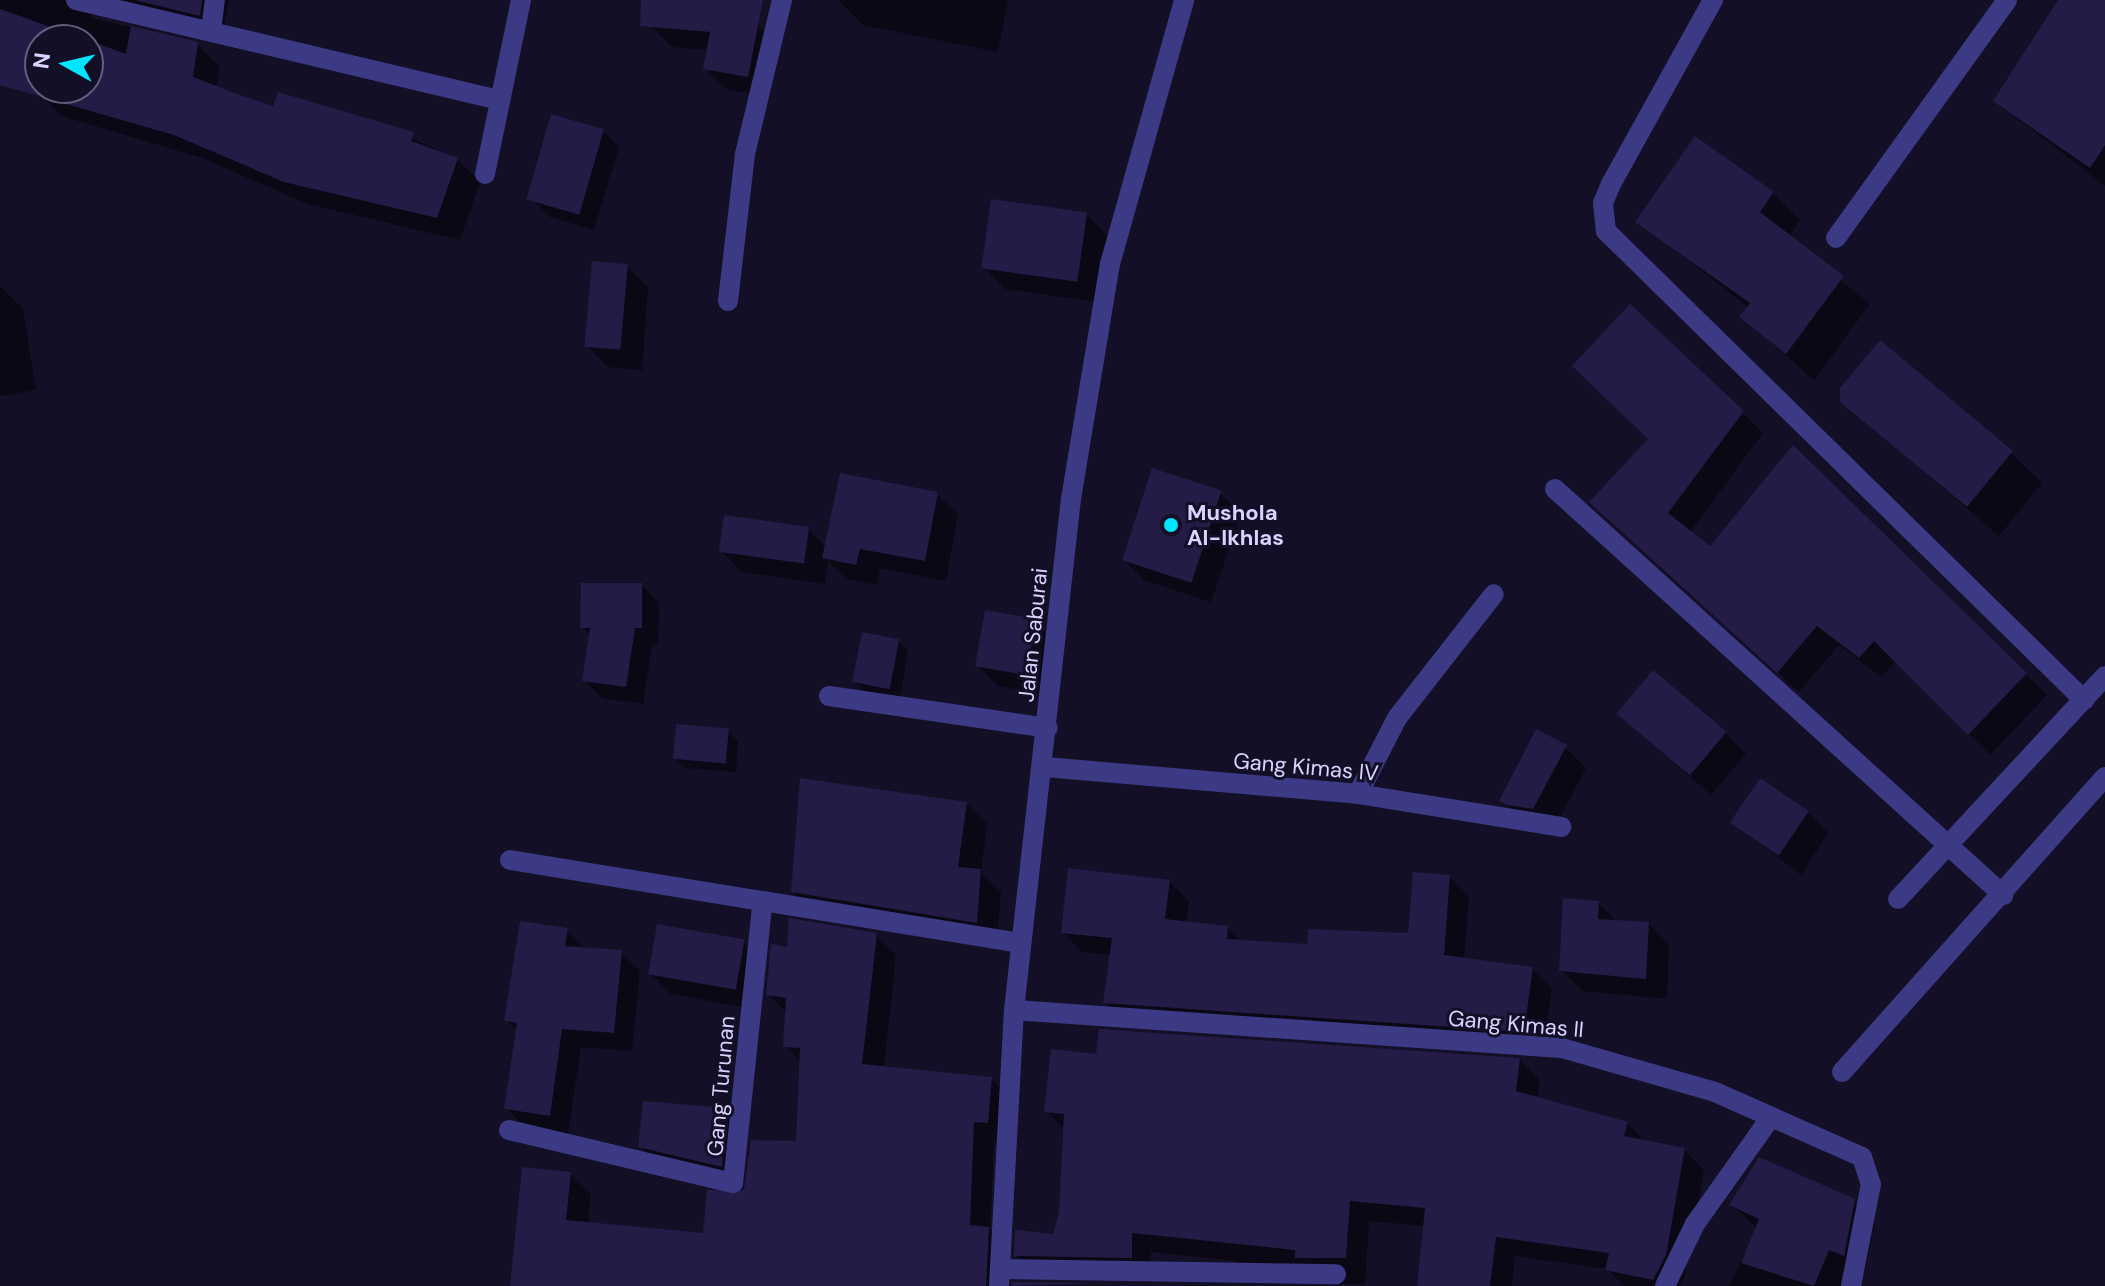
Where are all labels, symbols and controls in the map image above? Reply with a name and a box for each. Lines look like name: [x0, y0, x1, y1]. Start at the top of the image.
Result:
north arrow: [24, 24, 104, 104]
text: N: [26, 51, 57, 71]
place label: Mushola Al-Ikhlas: [1187, 499, 1284, 550]
marker: Mushola Al-Ikhlas: [1162, 516, 1180, 534]
street label: Jalan Saburai: [1013, 567, 1053, 703]
street label: Gang Kimas IV: [1232, 747, 1380, 787]
street label: Gang Kimas II: [1447, 1005, 1585, 1043]
street label: Gang Turunan: [702, 1015, 740, 1157]

